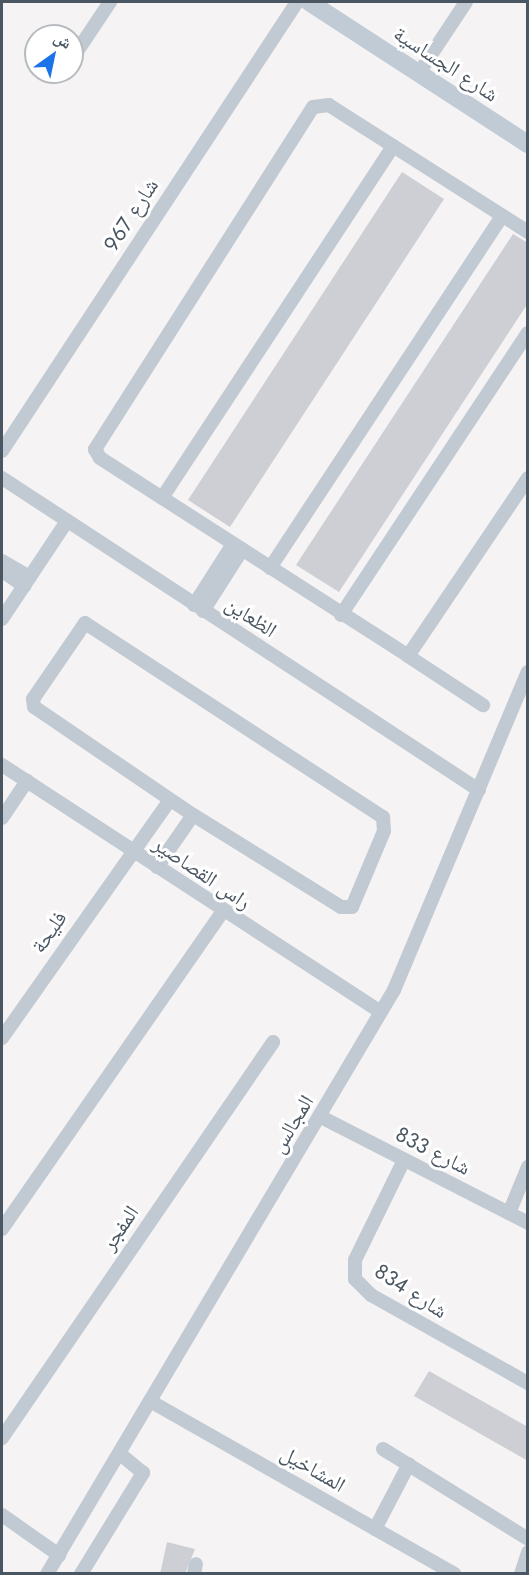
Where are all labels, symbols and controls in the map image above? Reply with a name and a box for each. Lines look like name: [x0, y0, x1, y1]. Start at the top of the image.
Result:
street label: شارع الجساسية: [389, 21, 503, 107]
north arrow: [24, 24, 84, 84]
text: ش: [50, 26, 76, 54]
street label: شارع 967: [98, 174, 164, 256]
street label: الظعاين: [221, 591, 281, 643]
street label: راس القصاصير: [148, 831, 256, 915]
street label: فليحة: [26, 906, 72, 958]
street label: المجالس: [265, 1090, 319, 1158]
street label: شارع 833: [391, 1121, 475, 1181]
street label: المفجر: [96, 1201, 144, 1255]
street label: شارع 834: [370, 1258, 452, 1324]
street label: المشاخيل: [276, 1440, 350, 1498]

